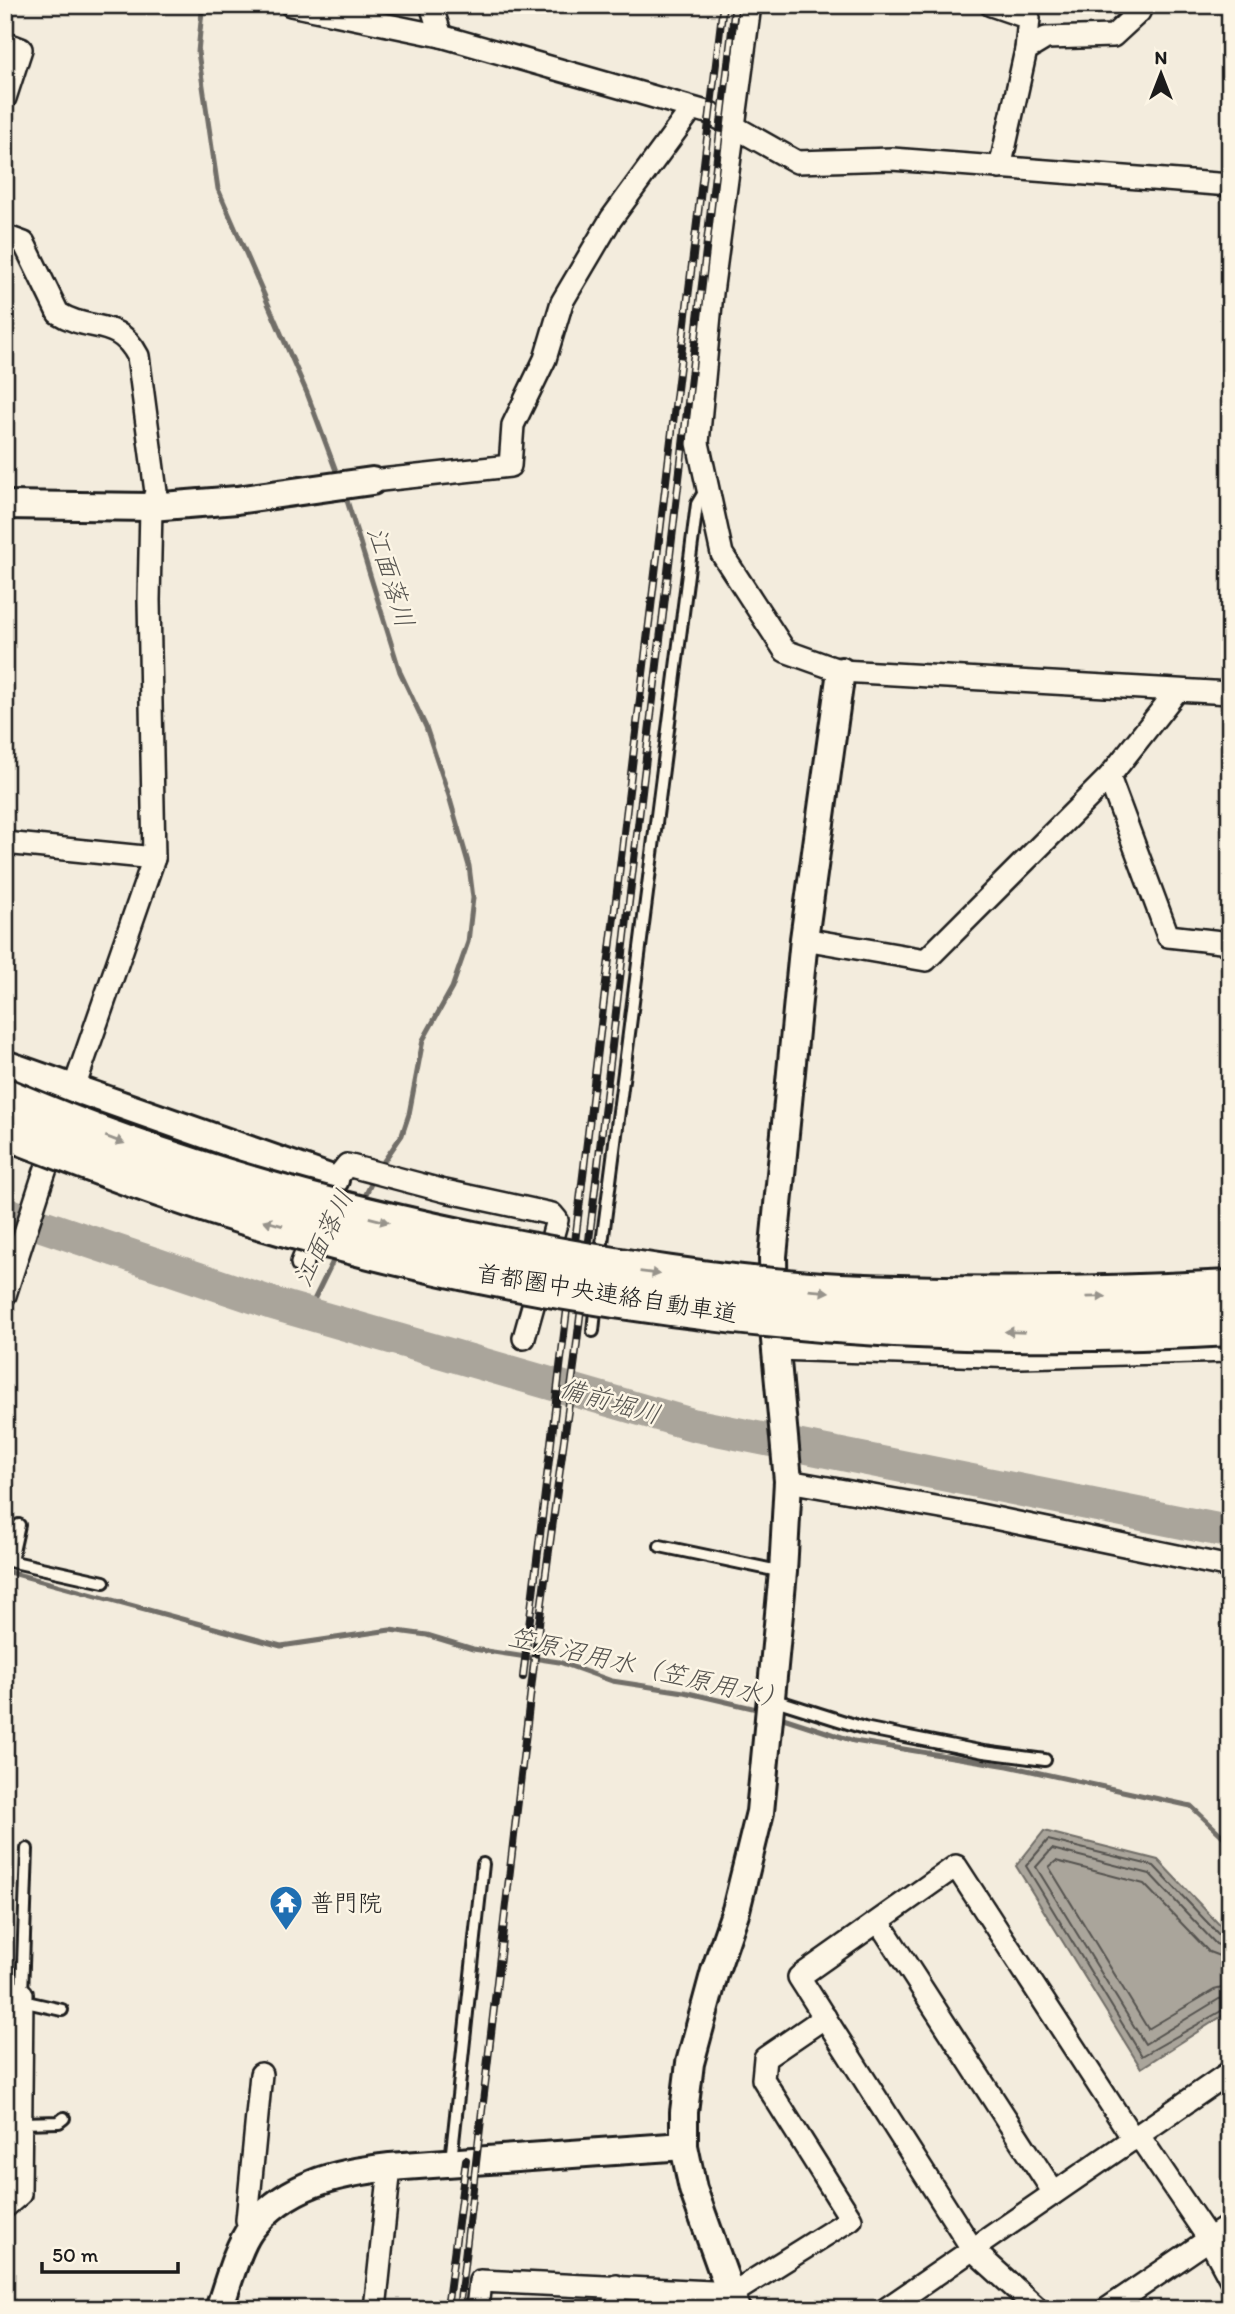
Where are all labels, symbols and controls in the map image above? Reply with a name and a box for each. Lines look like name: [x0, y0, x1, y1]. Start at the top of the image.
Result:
north arrow: [1126, 38, 1196, 108]
text: N: [1155, 46, 1167, 69]
water label: 江面落川: [360, 523, 422, 631]
one-way arrow: [104, 1135, 125, 1146]
water label: 江面落川: [286, 1184, 360, 1292]
one-way arrow: [368, 1215, 390, 1226]
one-way arrow: [263, 1217, 284, 1227]
street label: 首都圏中央連絡自動車道: [474, 1258, 740, 1328]
one-way arrow: [640, 1268, 662, 1279]
one-way arrow: [808, 1286, 830, 1297]
one-way arrow: [1085, 1291, 1107, 1302]
one-way arrow: [1003, 1326, 1025, 1338]
water label: 備前堀川: [556, 1371, 664, 1431]
water label: 笠原沼用水（笠原用水）: [505, 1620, 791, 1716]
temple icon: 普門院: [267, 1883, 305, 1932]
place label: 普門院: [310, 1888, 382, 1917]
scale bar: [42, 2230, 178, 2274]
text: 50 m: [52, 2242, 99, 2267]

